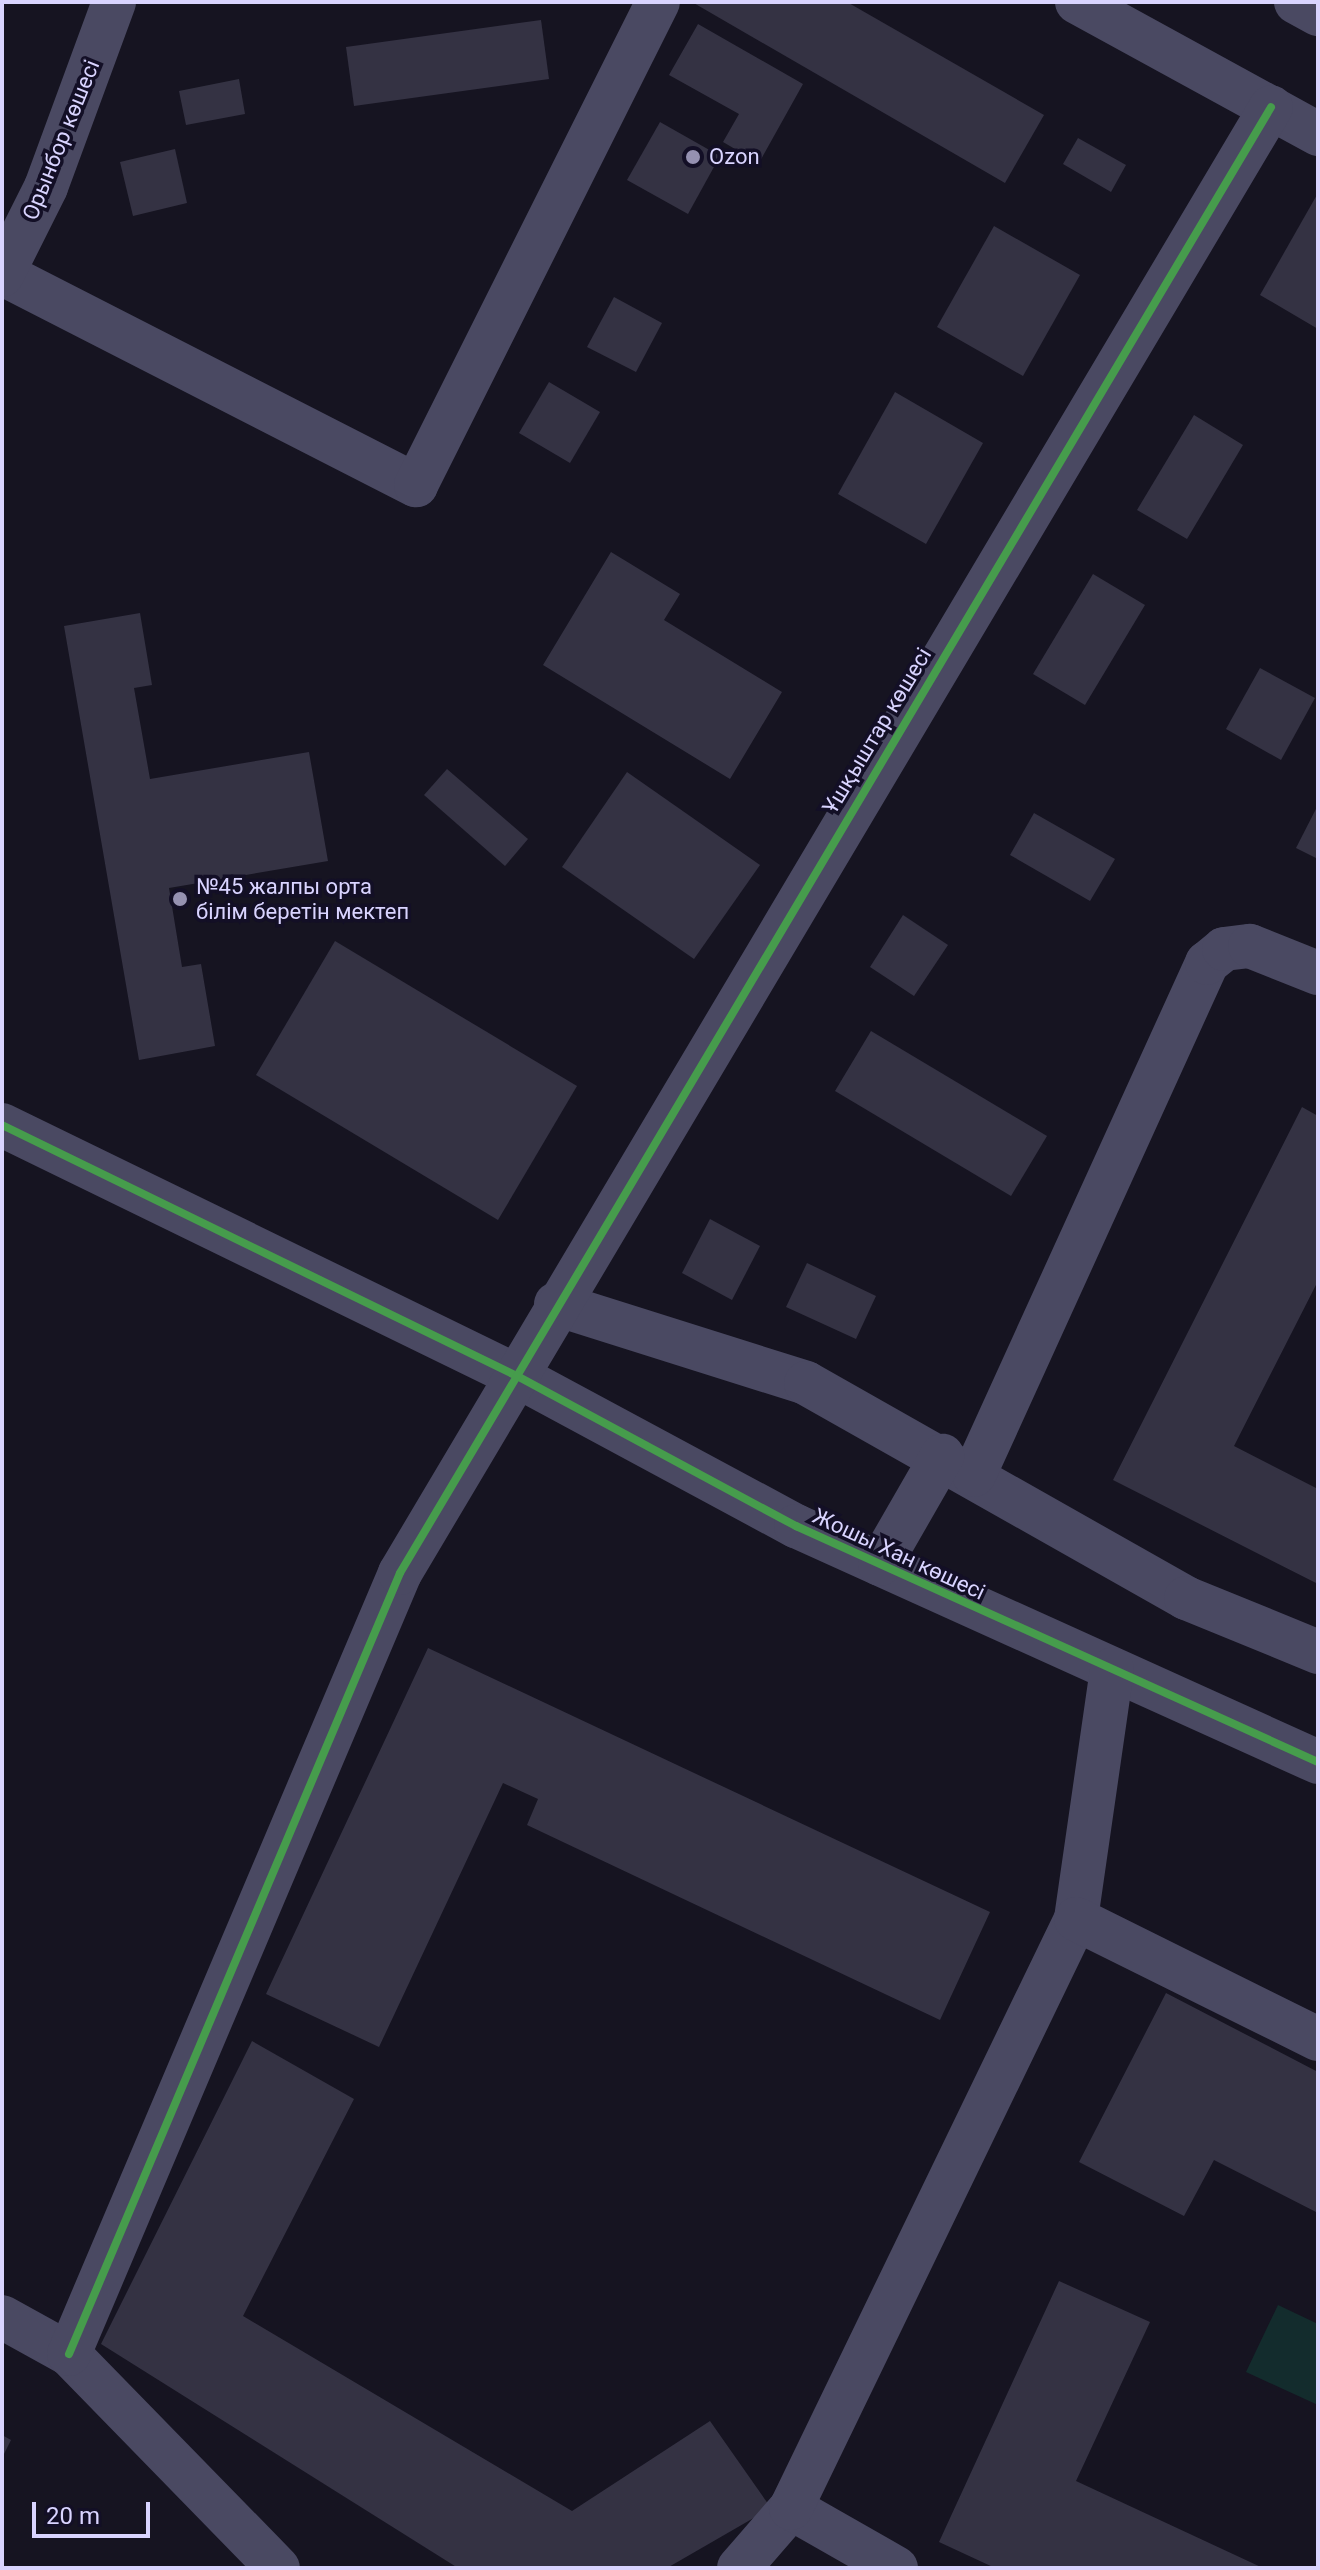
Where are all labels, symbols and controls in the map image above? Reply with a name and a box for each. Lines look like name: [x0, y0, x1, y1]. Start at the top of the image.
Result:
street label: Орынбор көшесі: [17, 56, 105, 224]
place label: Ozon: [709, 144, 760, 170]
marker: Ozon: [684, 148, 702, 166]
street label: Ұшқыштар көшесі: [817, 643, 937, 819]
place label: №45 жалпы орта білім беретін мектеп: [196, 873, 409, 924]
marker: №45 жалпы орта білім беретін мектеп: [171, 890, 189, 908]
street label: Жошы Хан көшесі: [809, 1503, 989, 1605]
scale bar: [36, 2486, 154, 2536]
text: 20 m: [46, 2502, 100, 2530]

